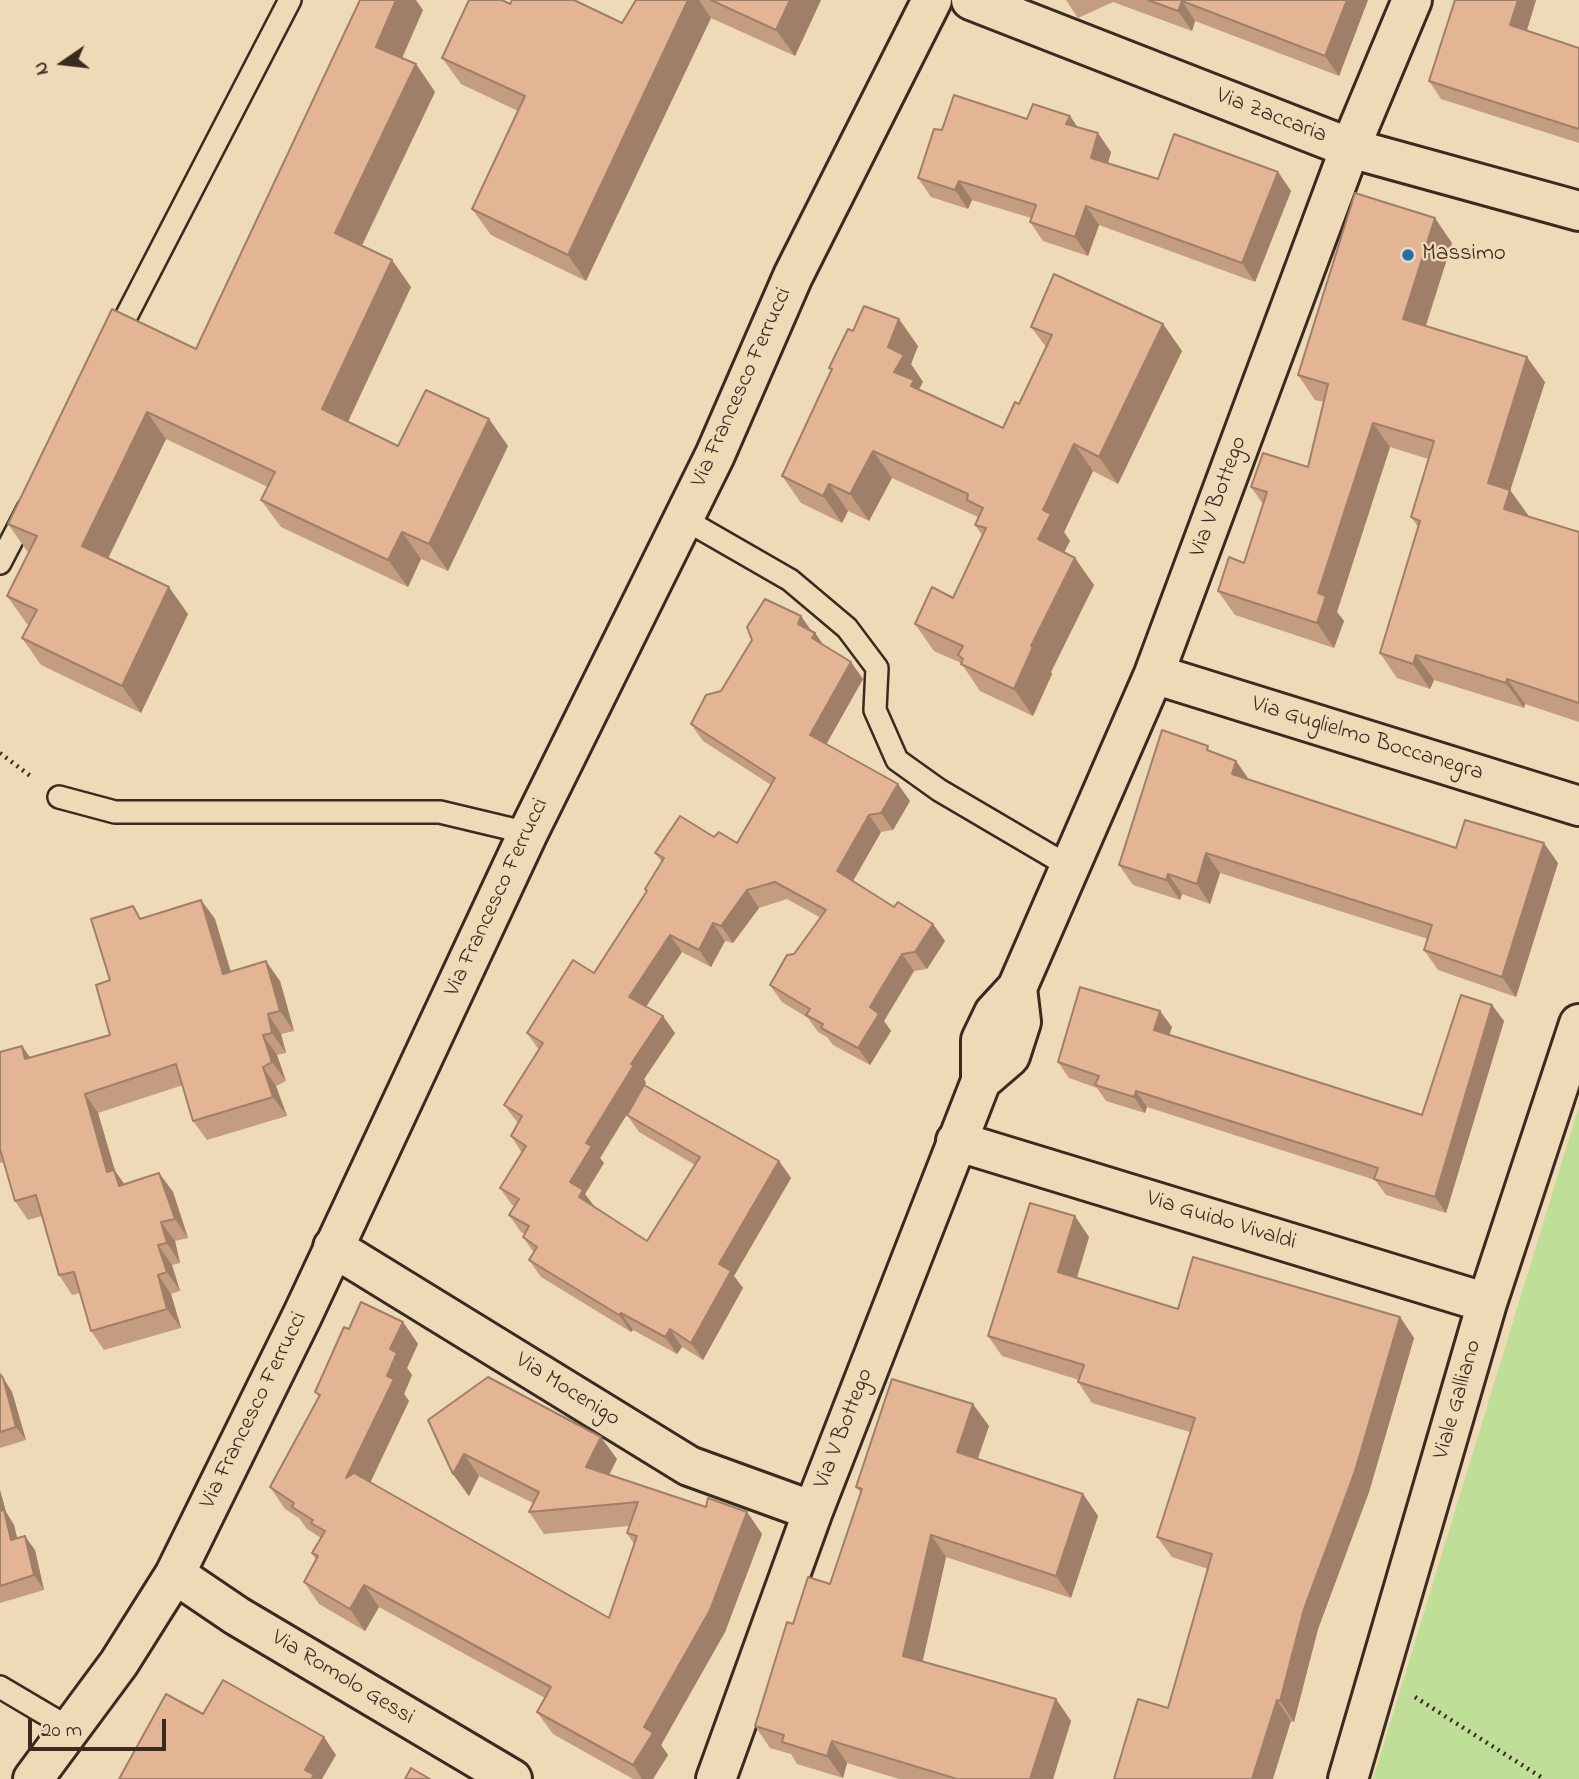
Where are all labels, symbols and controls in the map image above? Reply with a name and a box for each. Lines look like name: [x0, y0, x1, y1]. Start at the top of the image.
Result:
north arrow: [28, 28, 98, 98]
text: N: [27, 59, 57, 78]
street label: Via Zaccaria: [1212, 83, 1330, 151]
place label: Massimo: [1422, 241, 1506, 269]
marker: Massimo: [1400, 247, 1416, 263]
street label: Via Francesco Ferrucci: [687, 284, 799, 492]
street label: Via V Bottego: [1185, 433, 1255, 561]
street label: Via Guglielmo Boccanegra: [1248, 692, 1486, 788]
street label: Via Francesco Ferrucci: [440, 795, 556, 1001]
street label: Via Guido Vivaldi: [1143, 1186, 1299, 1258]
street label: Via Francesco Ferrucci: [195, 1308, 315, 1514]
street label: Viale Galliano: [1429, 1337, 1489, 1463]
street label: Via Mocenigo: [509, 1348, 625, 1434]
street label: Via V Bottego: [809, 1365, 881, 1493]
street label: Via Romolo Gessi: [265, 1625, 419, 1733]
scale bar: [32, 1706, 170, 1750]
text: 20 m: [41, 1716, 82, 1746]

